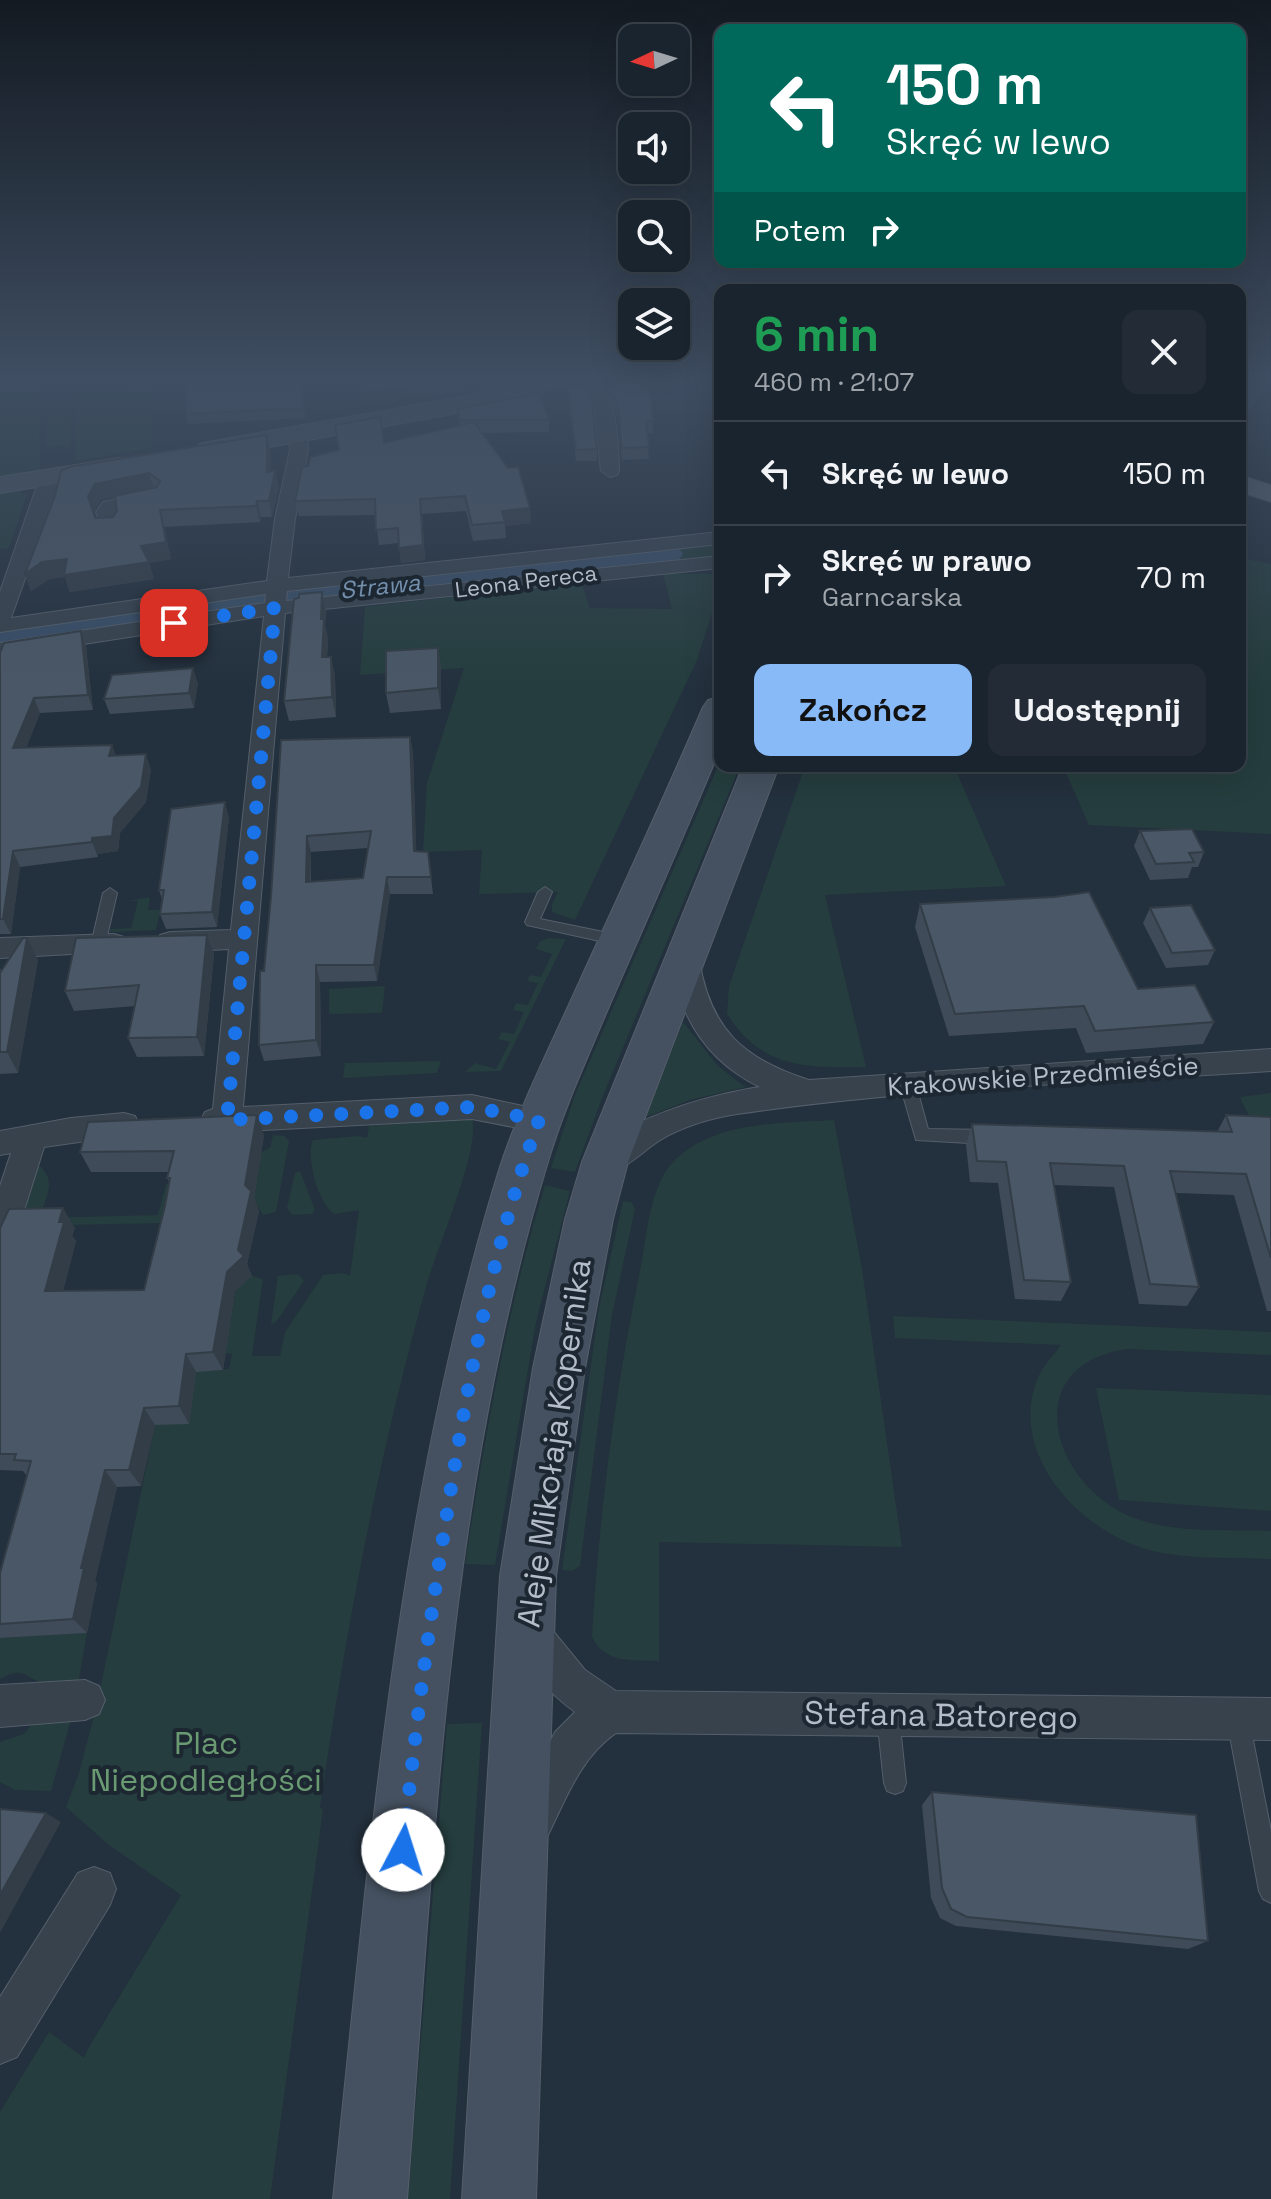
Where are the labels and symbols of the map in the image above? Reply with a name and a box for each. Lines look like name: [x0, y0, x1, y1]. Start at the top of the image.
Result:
north arrow: [618, 24, 690, 96]
street label: Leona Pereca: [453, 558, 599, 604]
water label: Strawa: [338, 566, 422, 606]
pin: [140, 589, 208, 657]
street label: Krakowskie Przedmieście: [886, 1048, 1200, 1104]
street label: Aleje Mikołaja Kopernika: [508, 1256, 600, 1630]
street label: Stefana Batorego: [804, 1693, 1078, 1737]
park label: Plac Niepodległości: [90, 1723, 322, 1800]
position arrow: [361, 1808, 445, 1892]

